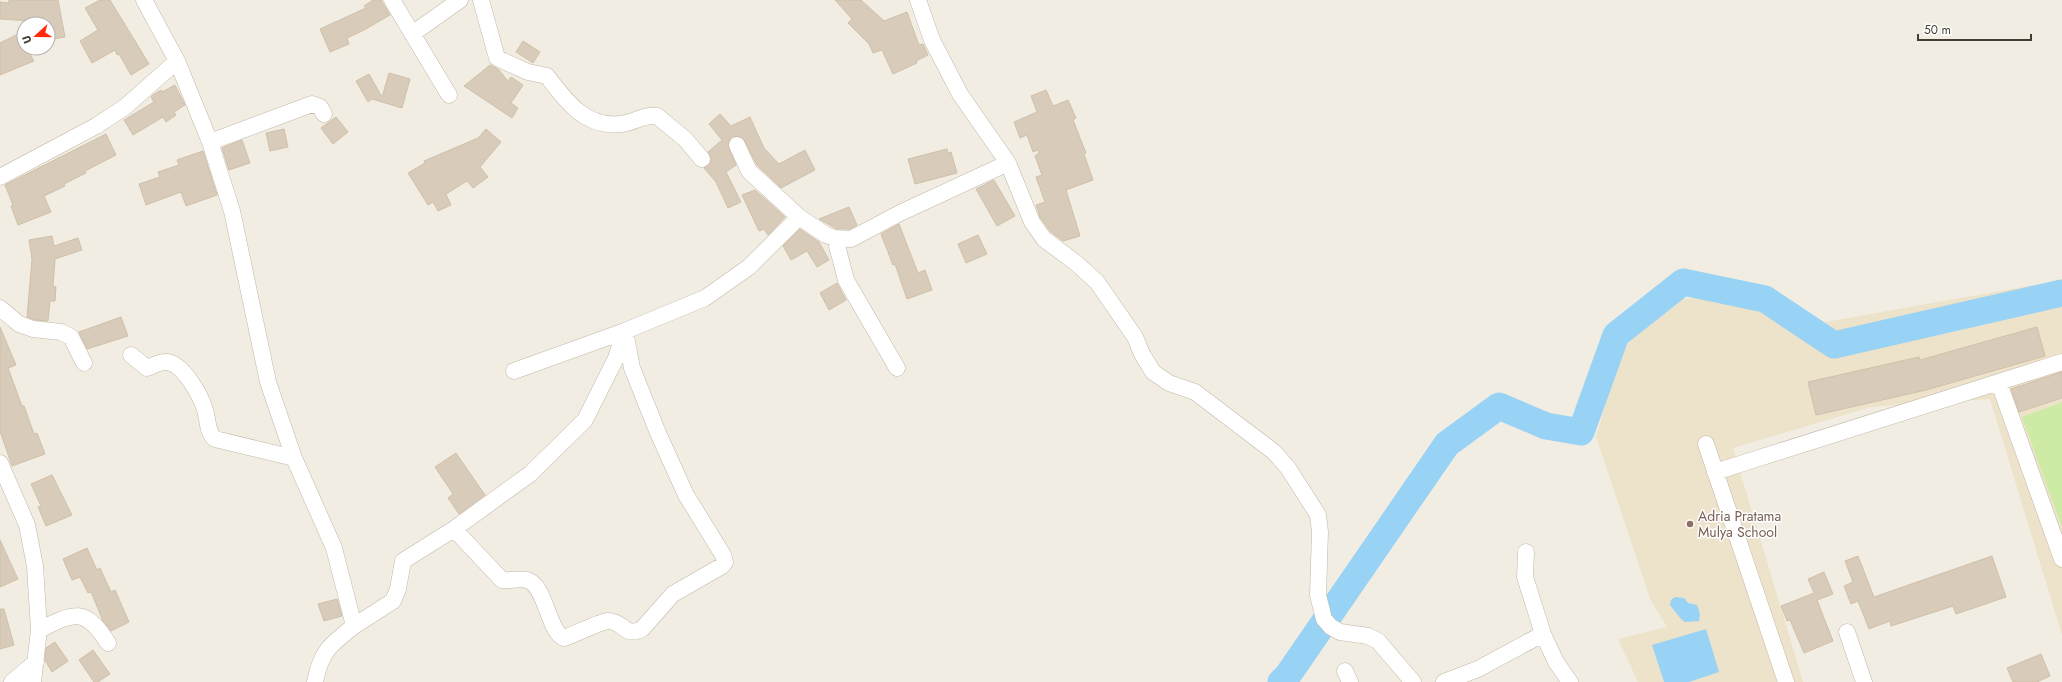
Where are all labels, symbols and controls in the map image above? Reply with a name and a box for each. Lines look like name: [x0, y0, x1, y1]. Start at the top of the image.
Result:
north arrow: [16, 16, 56, 56]
scale bar: [1918, 16, 2031, 42]
text: 50 m: [1924, 21, 1951, 39]
text: U: [18, 33, 36, 46]
place label: Adria Pratama Mulya School: [1698, 506, 1781, 542]
marker: Adria Pratama Mulya School: [1685, 519, 1695, 529]

